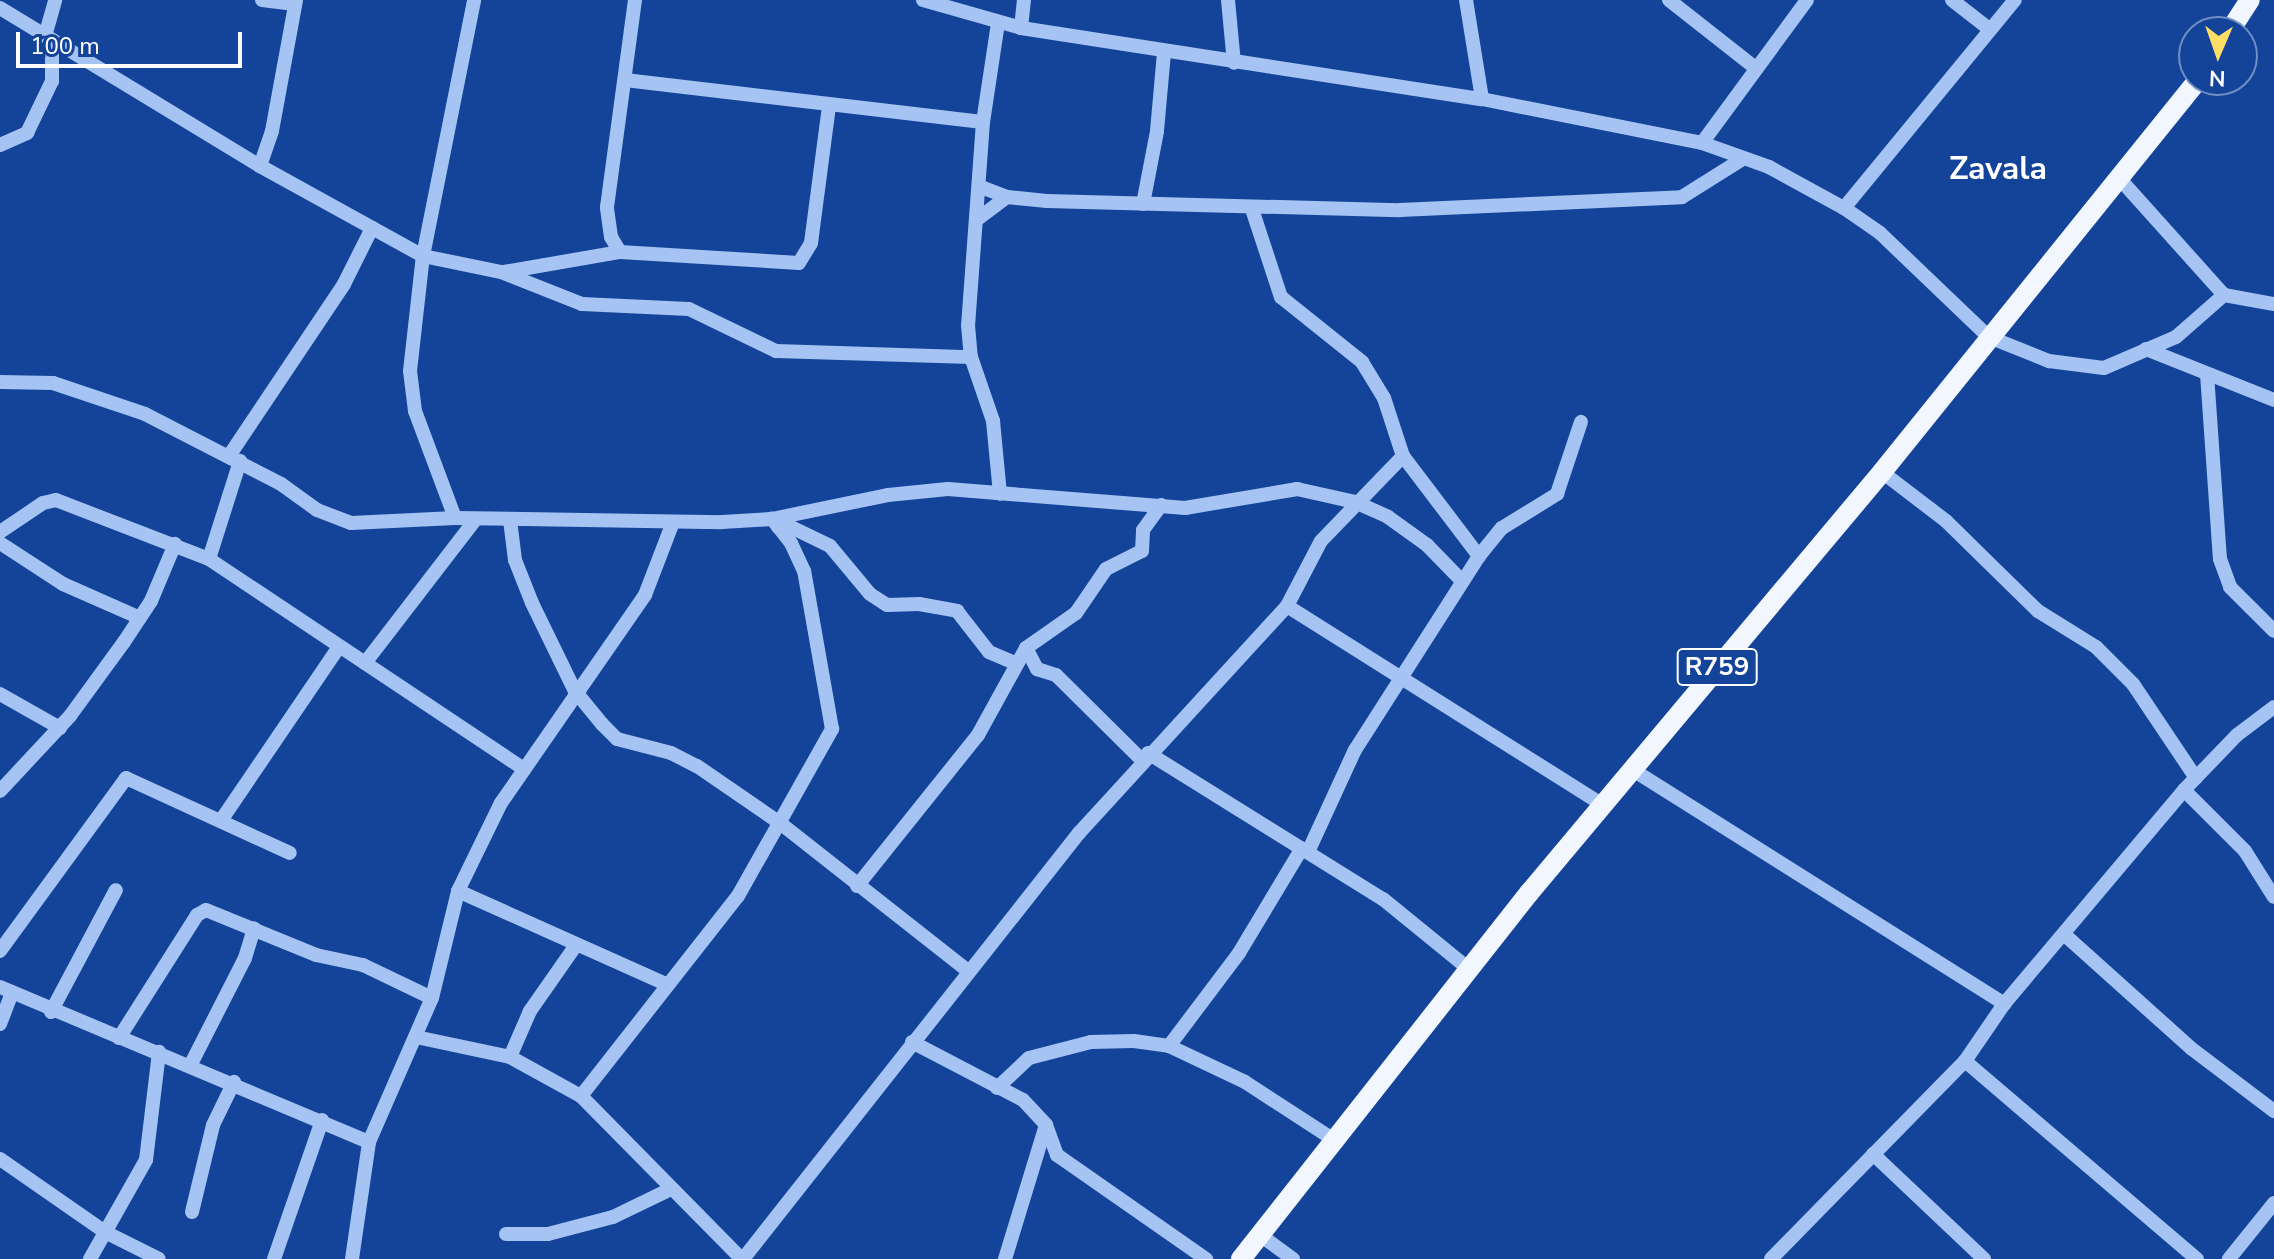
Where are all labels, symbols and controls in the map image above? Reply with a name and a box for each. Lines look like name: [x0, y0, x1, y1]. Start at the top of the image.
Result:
scale bar: [20, 16, 246, 66]
north arrow: [2178, 16, 2258, 96]
text: 100 m: [30, 30, 100, 62]
text: N: [2208, 63, 2226, 93]
district label: Zavala: [1949, 150, 2047, 188]
road number: R759: [1675, 645, 1759, 689]

